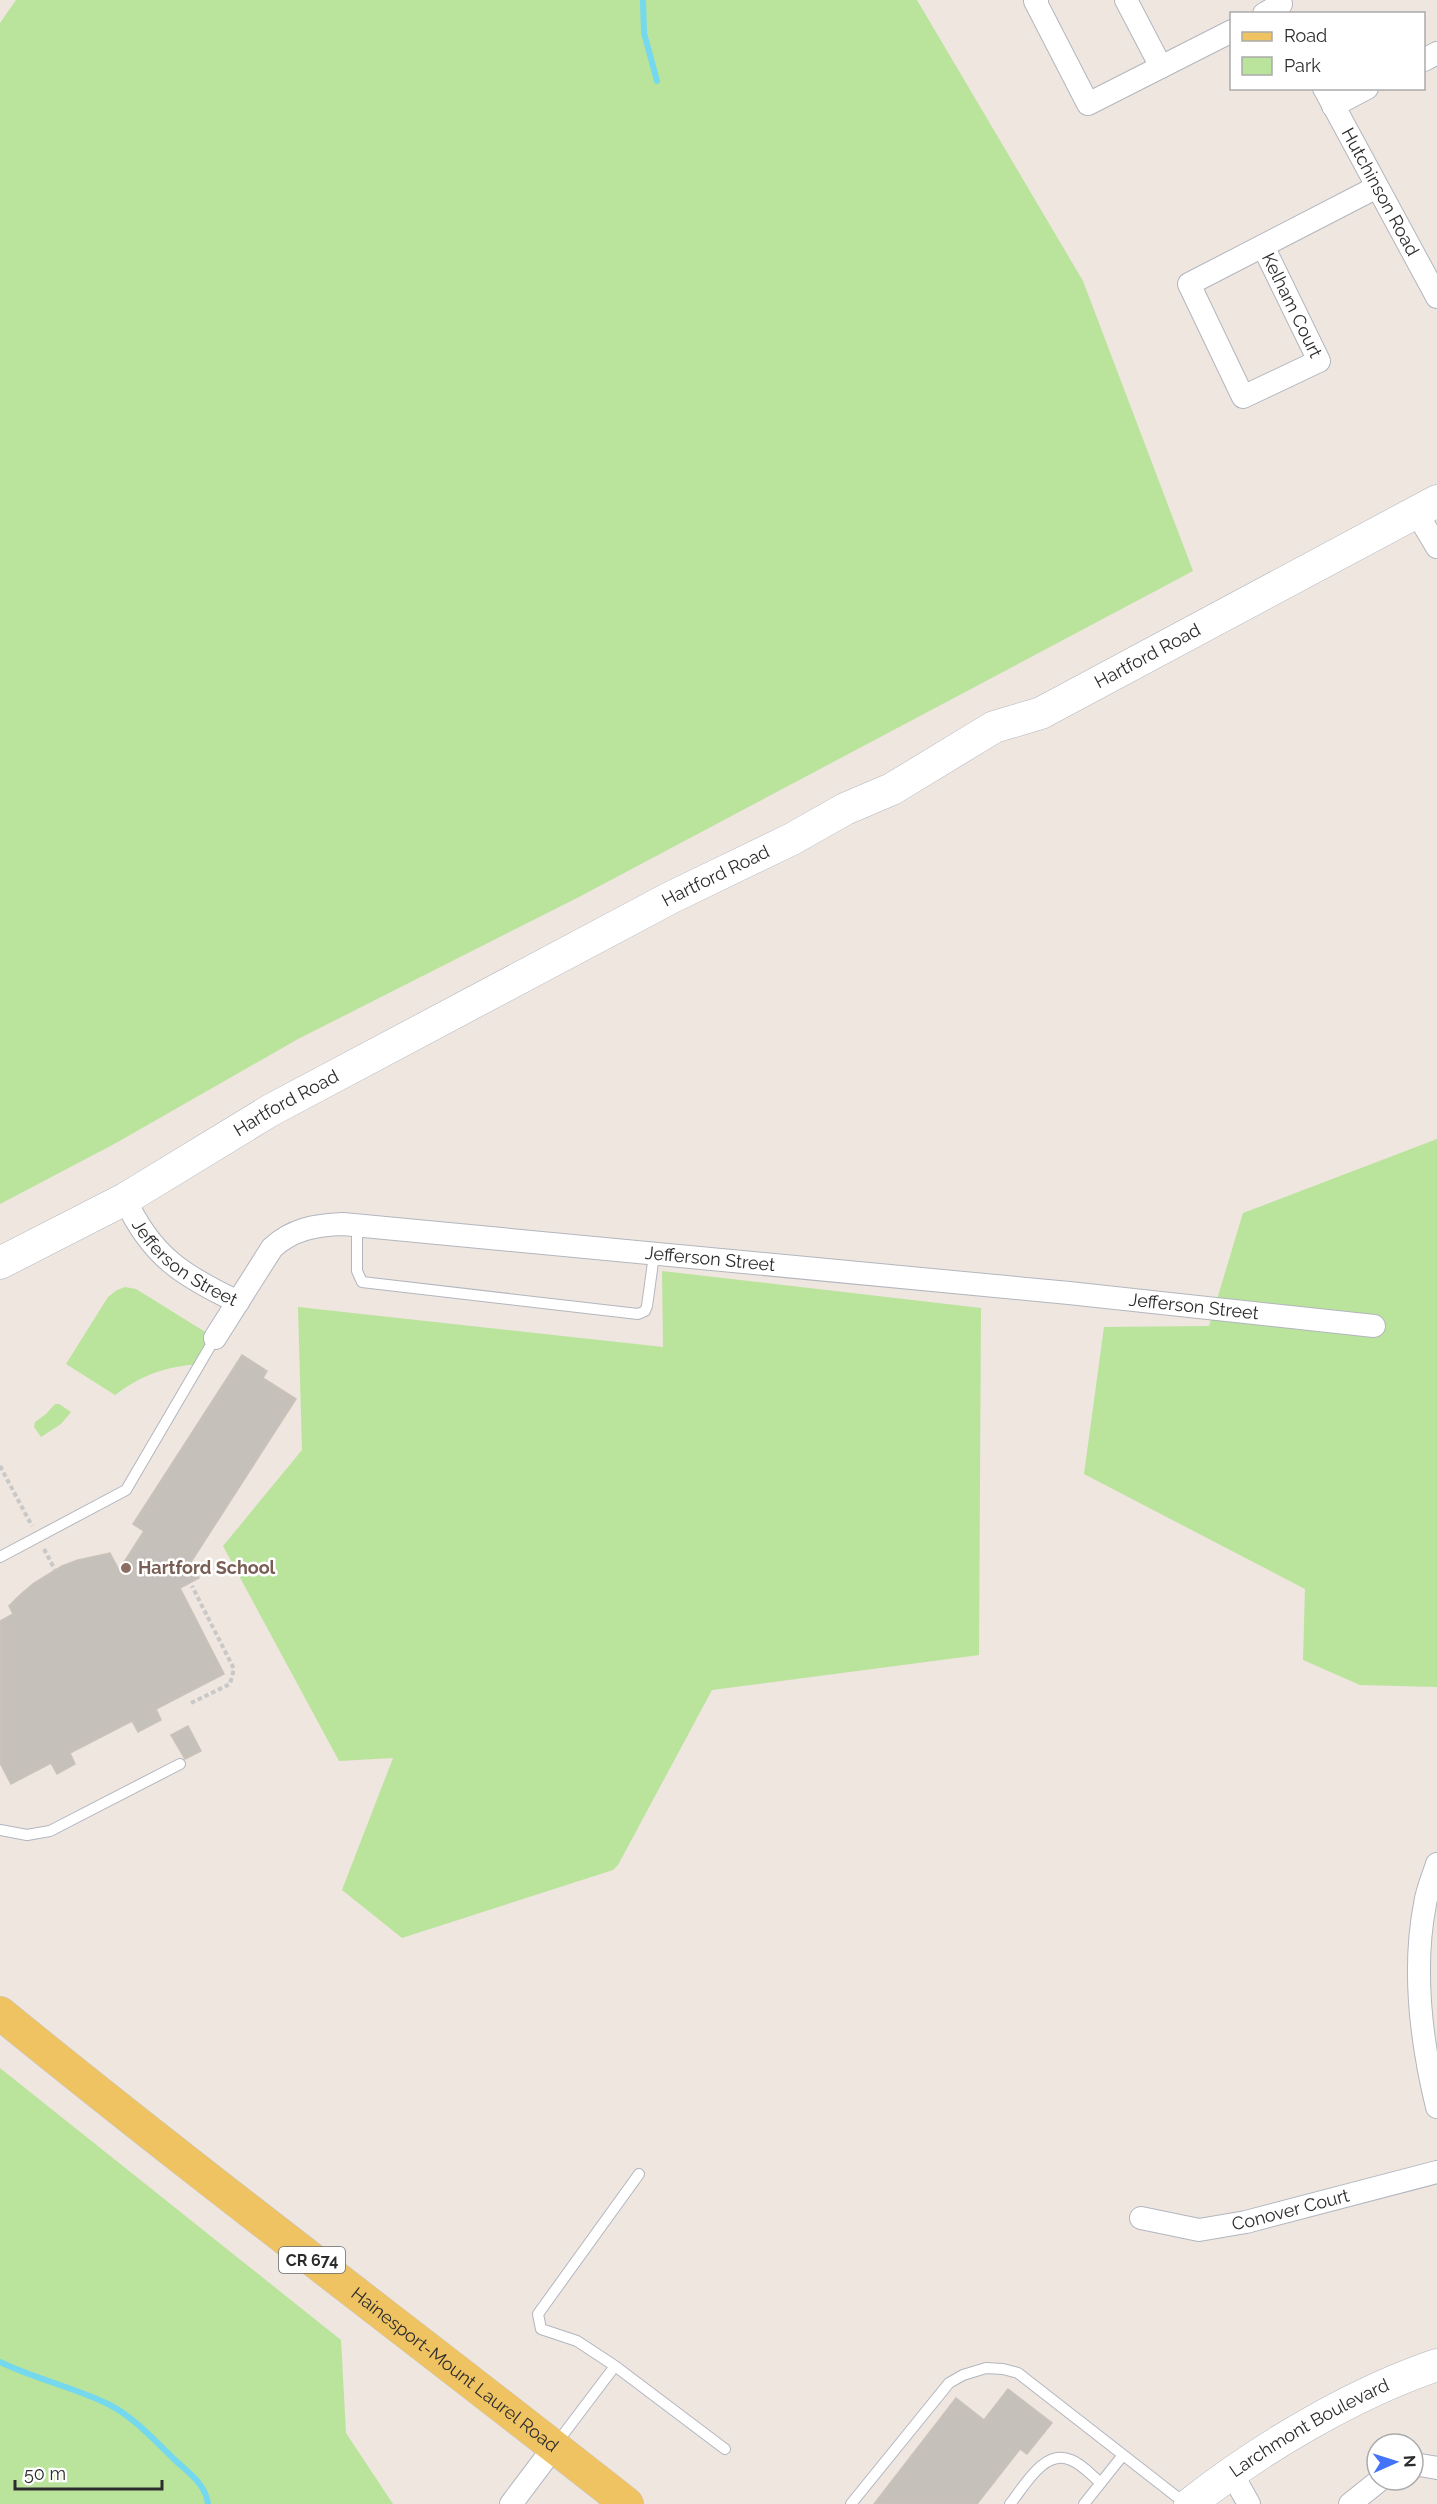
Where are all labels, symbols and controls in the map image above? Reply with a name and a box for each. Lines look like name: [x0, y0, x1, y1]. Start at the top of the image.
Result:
legend: [1230, 12, 1425, 90]
text: Road: [1284, 25, 1327, 46]
text: Park: [1284, 55, 1321, 76]
street label: Hutchinson Road: [1337, 124, 1424, 259]
street label: Kelham Court: [1258, 249, 1327, 361]
street label: Hartford Road: [1091, 619, 1204, 692]
street label: Hartford Road: [658, 841, 773, 910]
street label: Hartford Road: [230, 1065, 342, 1140]
street label: Jefferson Street: [128, 1215, 241, 1310]
street label: Jefferson Street: [644, 1242, 776, 1275]
street label: Jefferson Street: [1128, 1289, 1260, 1323]
place label: Hartford School: [138, 1557, 276, 1578]
marker: Hartford School: [119, 1561, 133, 1575]
street label: Conover Court: [1230, 2184, 1351, 2234]
road number: CR 674: [279, 2247, 345, 2273]
street label: Hainesport-Mount Laurel Road: [347, 2283, 563, 2456]
street label: Larchmont Boulevard: [1225, 2374, 1392, 2481]
north arrow: [1365, 2432, 1425, 2492]
scale bar: [15, 2453, 162, 2491]
text: N: [1400, 2455, 1419, 2468]
text: 50 m: [24, 2463, 66, 2484]

